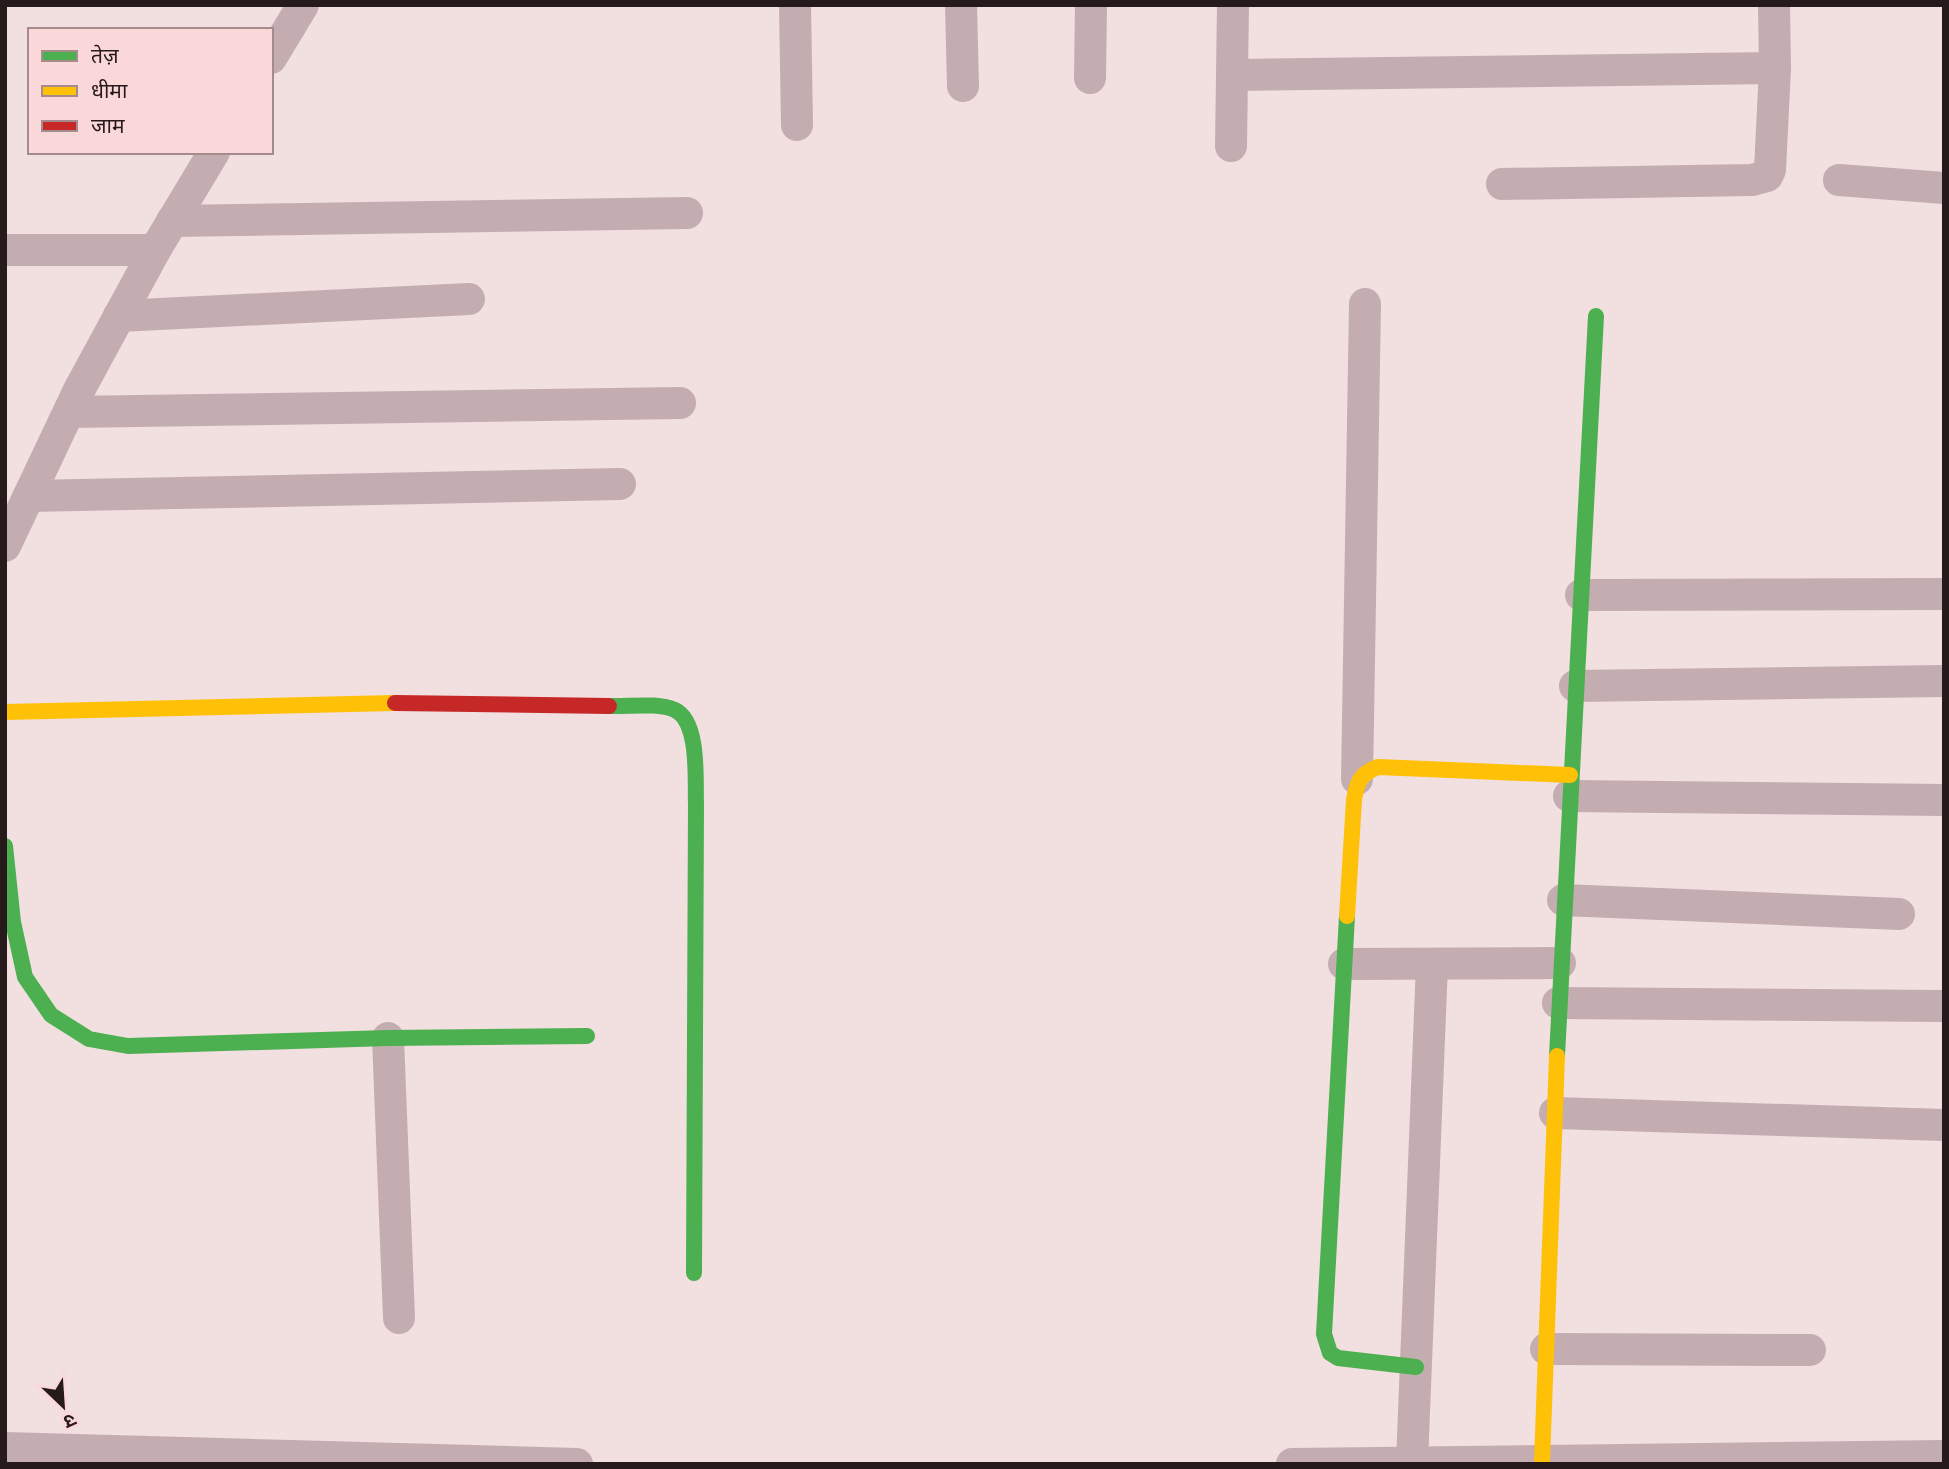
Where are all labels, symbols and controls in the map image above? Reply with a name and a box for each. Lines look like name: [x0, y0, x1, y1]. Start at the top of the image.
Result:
legend: [28, 28, 273, 154]
text: तेज़: [91, 44, 119, 68]
text: धीमा: [91, 79, 128, 103]
text: जाम: [91, 114, 125, 138]
north arrow: [28, 1371, 98, 1441]
text: उ: [59, 1408, 80, 1434]

